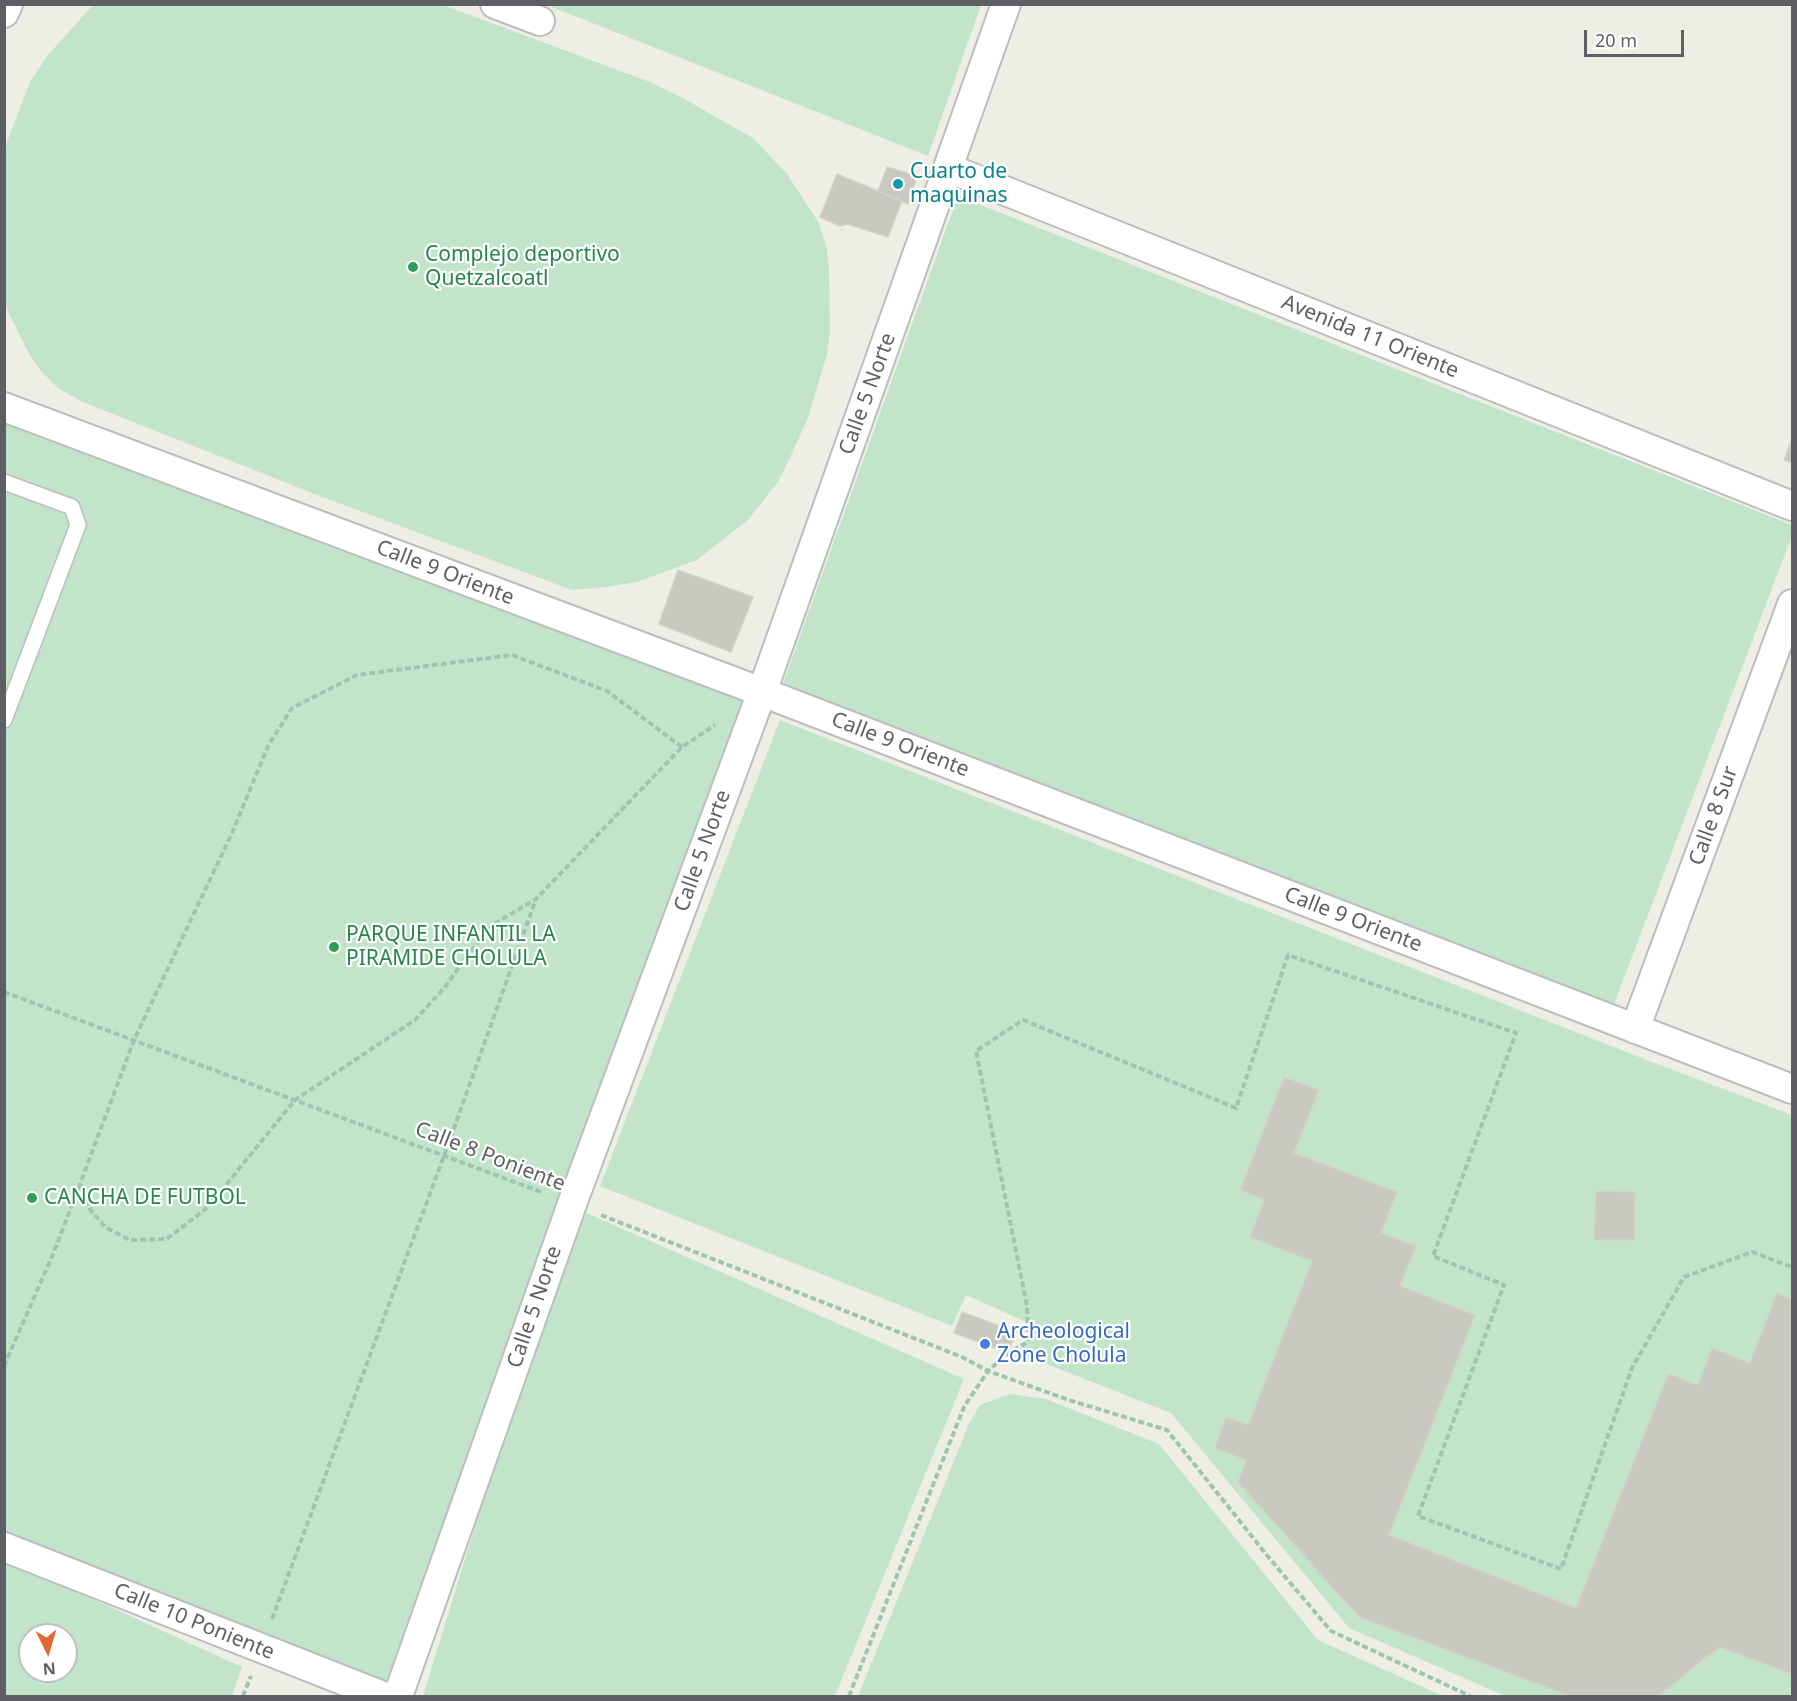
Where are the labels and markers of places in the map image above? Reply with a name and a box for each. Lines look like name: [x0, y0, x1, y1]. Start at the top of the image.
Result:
place label: Cuarto de maquinas: [910, 159, 1008, 209]
marker: Cuarto de maquinas: [891, 177, 905, 191]
place label: Complejo deportivo Quetzalcoatl: [425, 242, 620, 292]
marker: Complejo deportivo Quetzalcoatl: [406, 260, 420, 274]
place label: PARQUE INFANTIL LA PIRAMIDE CHOLULA: [346, 922, 556, 972]
marker: PARQUE INFANTIL LA PIRAMIDE CHOLULA: [327, 940, 341, 954]
place label: CANCHA DE FUTBOL: [44, 1185, 246, 1211]
marker: CANCHA DE FUTBOL: [25, 1191, 39, 1205]
place label: Archeological Zone Cholula: [997, 1319, 1130, 1369]
marker: Archeological Zone Cholula: [978, 1337, 992, 1351]

